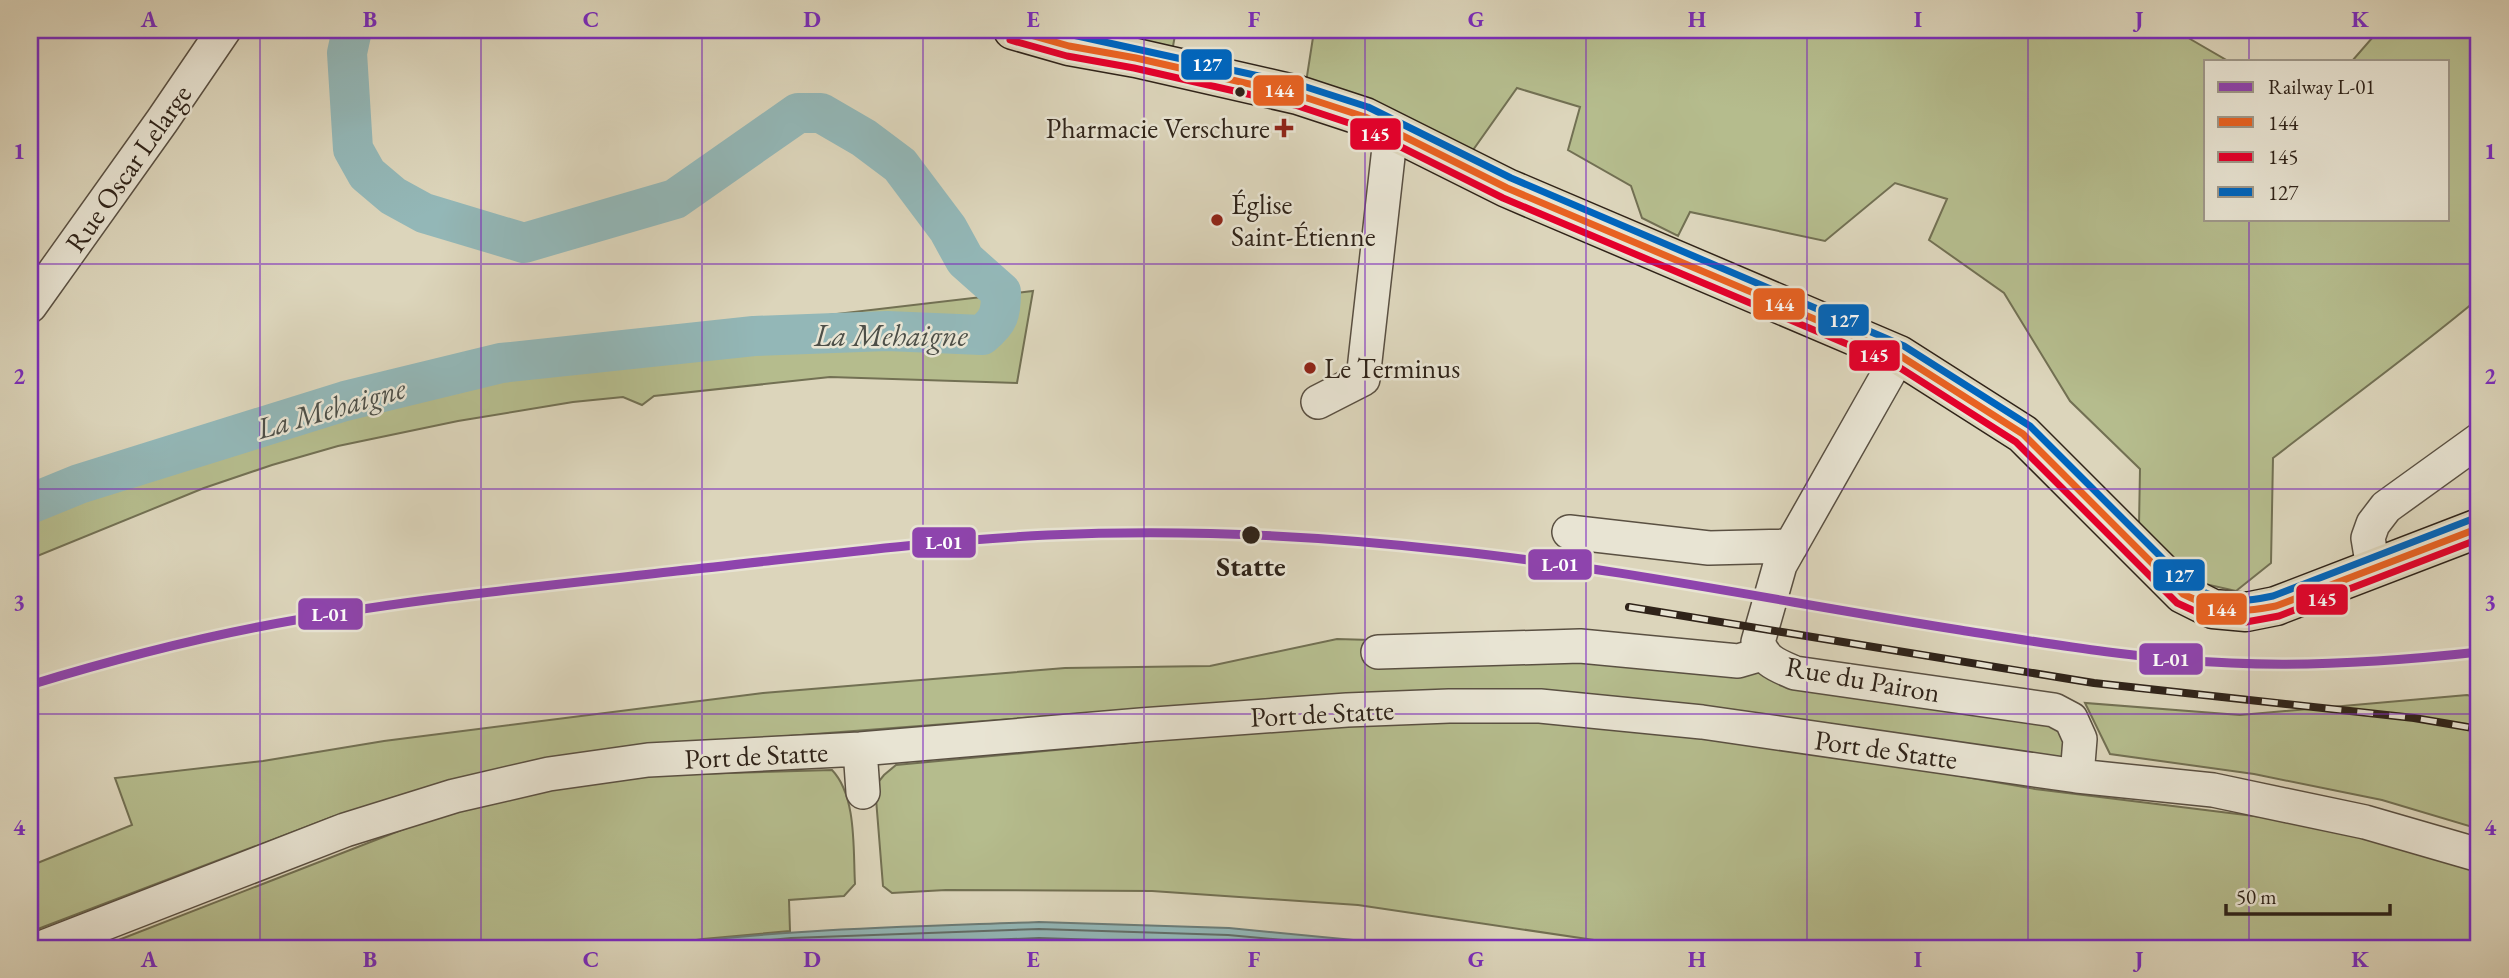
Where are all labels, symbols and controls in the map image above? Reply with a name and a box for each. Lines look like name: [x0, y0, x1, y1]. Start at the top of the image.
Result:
text: A: [140, 4, 158, 34]
text: B: [363, 4, 377, 34]
text: C: [583, 4, 599, 34]
text: D: [803, 4, 821, 34]
text: E: [1026, 4, 1040, 34]
text: F: [1248, 4, 1261, 34]
text: G: [1468, 4, 1484, 34]
text: H: [1688, 4, 1706, 34]
text: I: [1914, 4, 1922, 34]
text: J: [2133, 4, 2144, 34]
text: K: [2351, 4, 2369, 34]
line badge: 127: [1180, 48, 1233, 81]
text: 127: [1192, 52, 1223, 77]
legend: [2204, 60, 2450, 220]
text: Railway L-01: [2268, 73, 2375, 100]
line badge: 144: [1252, 74, 1305, 107]
street label: Rue Oscar Lelarge: [57, 77, 199, 259]
text: 144: [1264, 78, 1295, 103]
unlabelled marker: [1233, 85, 1247, 99]
text: 144: [2268, 109, 2299, 136]
place label: Pharmacie Verschure: [1046, 110, 1270, 146]
line badge: 145: [1349, 117, 1402, 151]
marker: Pharmacie Verschure: [1276, 120, 1292, 136]
text: 145: [1360, 122, 1390, 147]
text: 1: [13, 136, 25, 166]
text: 1: [2484, 136, 2496, 166]
text: 145: [2268, 143, 2298, 170]
text: 127: [2268, 179, 2299, 206]
place label: Église Saint-Étienne: [1231, 186, 1376, 254]
marker: Église Saint-Étienne: [1209, 212, 1225, 228]
line badge: 144: [1752, 287, 1806, 321]
text: 144: [1764, 292, 1795, 317]
line badge: 127: [1817, 303, 1870, 337]
text: 127: [1829, 308, 1860, 333]
water label: La Mehaigne: [813, 316, 969, 355]
line badge: 145: [1848, 339, 1901, 372]
text: 145: [1859, 343, 1889, 368]
place label: Le Terminus: [1324, 350, 1460, 386]
marker: Le Terminus: [1302, 360, 1318, 376]
text: 2: [13, 361, 25, 391]
text: 2: [2484, 361, 2496, 391]
water label: La Mehaigne: [251, 368, 411, 448]
marker: Statte: [1240, 524, 1262, 546]
line badge: L-01: [911, 526, 977, 559]
text: L-01: [925, 530, 963, 555]
place label: Statte: [1216, 548, 1286, 584]
line badge: L-01: [1527, 548, 1593, 581]
text: L-01: [1541, 552, 1579, 577]
line badge: 127: [2152, 558, 2206, 592]
text: 127: [2164, 563, 2195, 588]
line badge: 145: [2295, 583, 2349, 616]
text: 3: [13, 587, 25, 617]
text: 145: [2307, 587, 2337, 612]
text: 3: [2484, 587, 2496, 617]
line badge: 144: [2195, 592, 2248, 626]
line badge: L-01: [297, 597, 364, 631]
text: 144: [2206, 597, 2237, 622]
text: L-01: [311, 602, 349, 627]
line badge: L-01: [2138, 642, 2204, 676]
text: L-01: [2152, 647, 2190, 672]
street label: Rue du Pairon: [1783, 648, 1943, 710]
street label: Port de Statte: [1249, 691, 1395, 735]
street label: Port de Statte: [1812, 721, 1960, 777]
street label: Port de Statte: [683, 733, 829, 777]
text: 4: [13, 812, 26, 842]
text: 4: [2484, 812, 2497, 842]
scale bar: [2226, 873, 2390, 917]
text: 50 m: [2236, 883, 2277, 910]
text: A: [140, 944, 158, 974]
text: B: [363, 944, 377, 974]
text: C: [583, 944, 599, 974]
text: D: [803, 944, 821, 974]
text: E: [1026, 944, 1040, 974]
text: F: [1248, 944, 1261, 974]
text: G: [1468, 944, 1484, 974]
text: H: [1688, 944, 1706, 974]
text: I: [1914, 944, 1922, 974]
text: J: [2133, 944, 2144, 974]
text: K: [2351, 944, 2369, 974]

